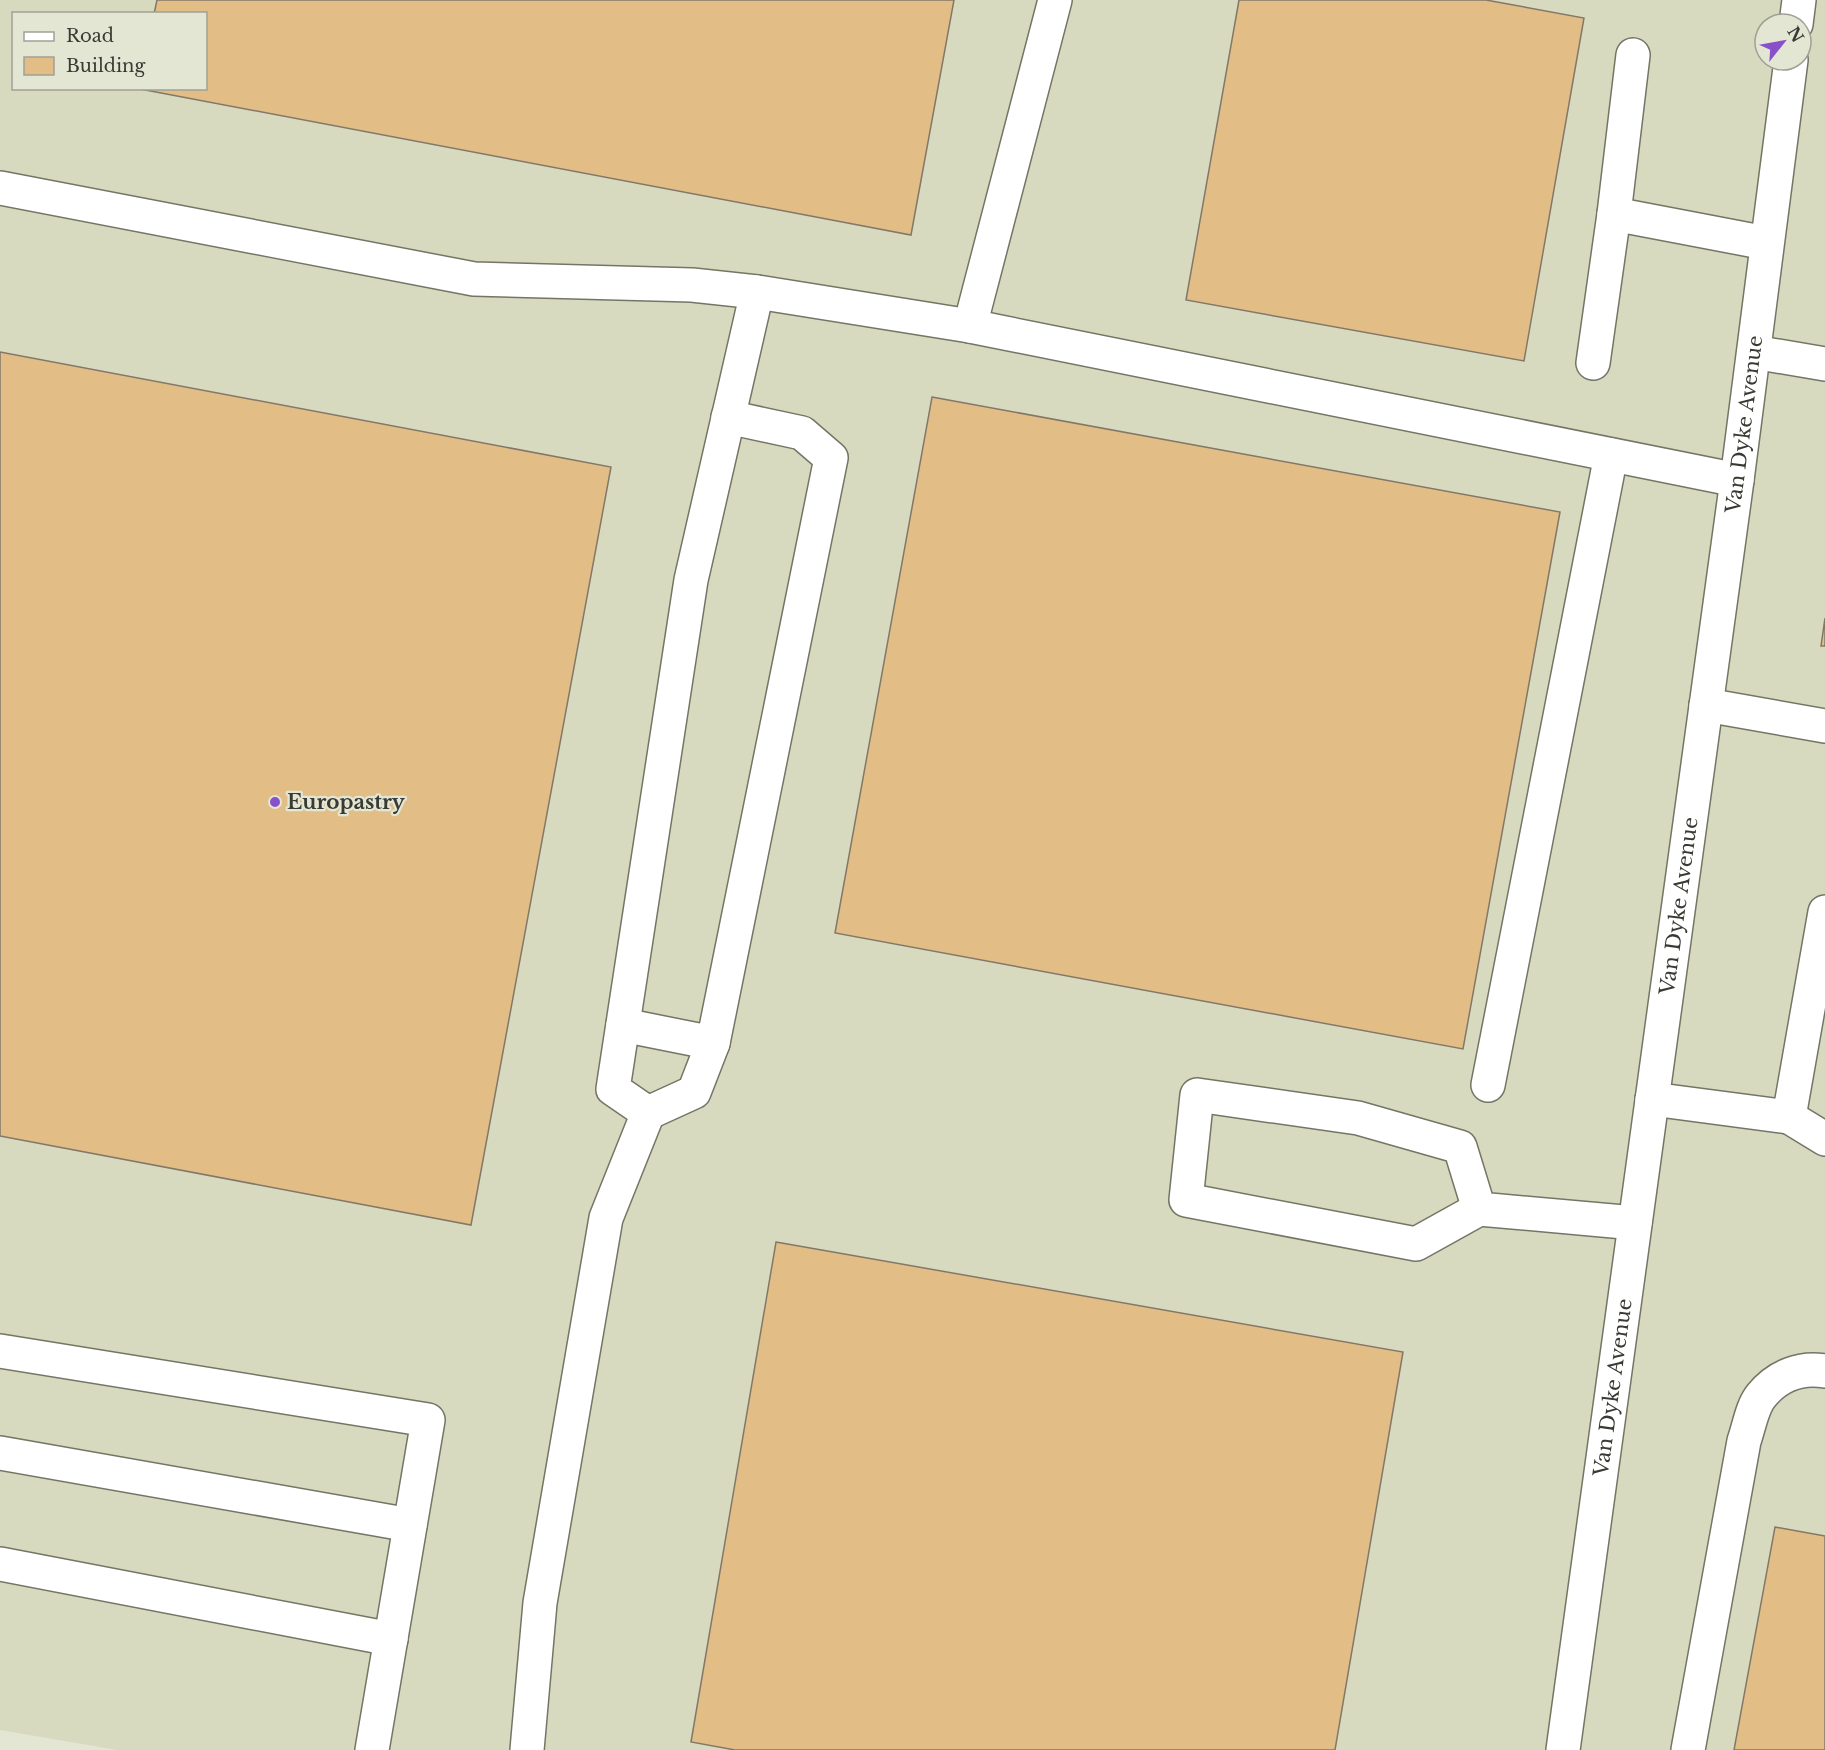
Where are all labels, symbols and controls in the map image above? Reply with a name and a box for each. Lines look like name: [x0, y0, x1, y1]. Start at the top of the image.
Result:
legend: [12, 12, 207, 90]
north arrow: [1753, 12, 1813, 72]
text: N: [1783, 23, 1808, 46]
text: Road: [66, 25, 114, 47]
text: Building: [66, 55, 145, 77]
street label: Van Dyke Avenue: [1720, 334, 1767, 516]
place label: Europastry: [287, 790, 406, 814]
marker: Europastry: [268, 795, 282, 809]
street label: Van Dyke Avenue: [1654, 816, 1703, 997]
street label: Van Dyke Avenue: [1589, 1297, 1637, 1479]

